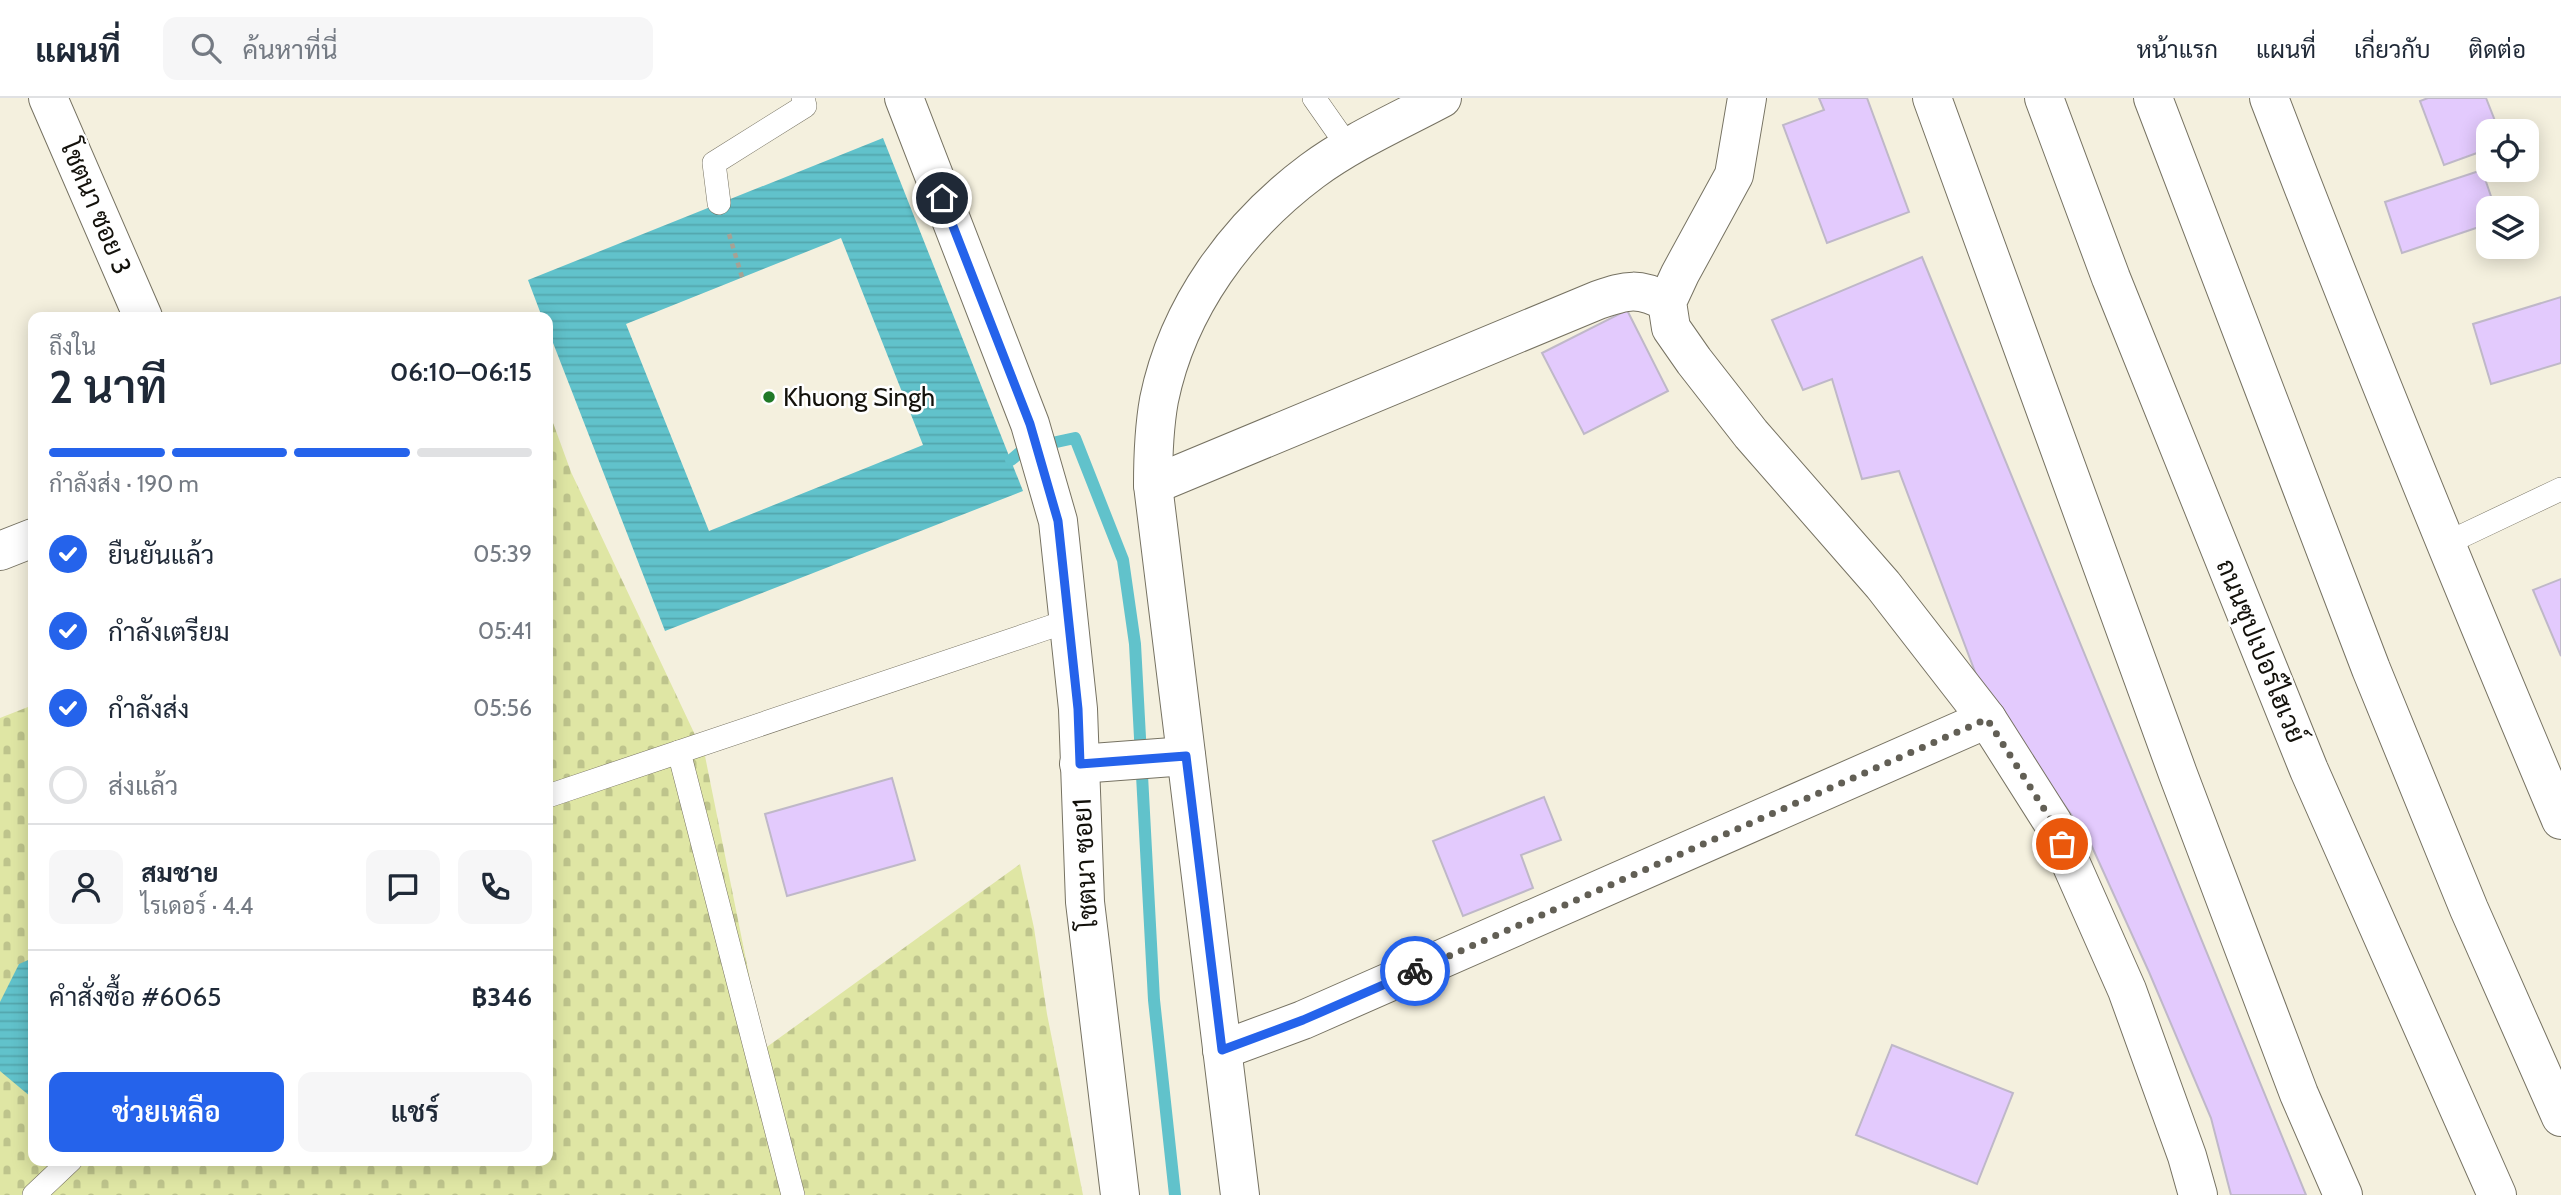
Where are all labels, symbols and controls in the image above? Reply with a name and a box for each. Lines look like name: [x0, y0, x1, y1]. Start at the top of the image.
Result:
search box: [163, 17, 653, 80]
icon: search: [187, 29, 225, 67]
text: แผนที่: [35, 30, 121, 70]
text: ค้นหาที่นี่: [243, 34, 338, 66]
text: หน้าแรก: [2137, 35, 2218, 64]
text: แผนที่: [2256, 35, 2316, 64]
text: เกี่ยวกับ: [2354, 35, 2431, 64]
text: ติดต่อ: [2469, 35, 2526, 64]
map controls: [2476, 119, 2539, 259]
button: locate: [2476, 119, 2539, 182]
street label: โชตนา ซอย 3: [53, 133, 139, 279]
pin: [912, 168, 972, 228]
icon: home: [923, 179, 961, 217]
button: layers: [2476, 196, 2539, 259]
text: ถึงใน: [49, 333, 96, 361]
text: 06:10–06:15: [390, 356, 532, 388]
text: 2 นาที: [49, 359, 167, 415]
place label: Khuong Singh: [783, 381, 935, 413]
marker: Khuong Singh: [761, 389, 777, 405]
text: กำลังส่ง · 190 m: [49, 470, 199, 498]
icon: check: [49, 535, 87, 573]
text: ยืนยันแล้ว: [108, 539, 214, 571]
text: 05:39: [473, 540, 532, 568]
street label: ถนนซุปเปอร์ไฮเวย์: [2208, 554, 2313, 748]
icon: check: [49, 612, 87, 650]
text: กำลังเตรียม: [108, 616, 230, 648]
text: 05:41: [478, 617, 532, 645]
icon: check: [49, 689, 87, 727]
text: กำลังส่ง: [108, 693, 189, 725]
text: 05:56: [473, 694, 532, 722]
text: ส่งแล้ว: [108, 770, 178, 802]
street label: โชตนา ซอย1: [1066, 798, 1105, 932]
pin: [2032, 814, 2092, 874]
icon: bag: [2043, 825, 2081, 863]
button: person: [49, 850, 123, 924]
button: chat: [366, 850, 440, 924]
button: phone: [458, 850, 532, 924]
text: สมชาย: [141, 857, 218, 889]
text: ไรเดอร์ · 4.4: [141, 892, 253, 920]
courier: [1380, 936, 1450, 1006]
icon: bike: [1396, 952, 1434, 990]
text: คำสั่งซื้อ #6065: [49, 981, 221, 1013]
text: ฿346: [472, 981, 532, 1013]
button: ช่วยเหลือ: [49, 1072, 284, 1152]
button: แชร์: [298, 1072, 532, 1152]

